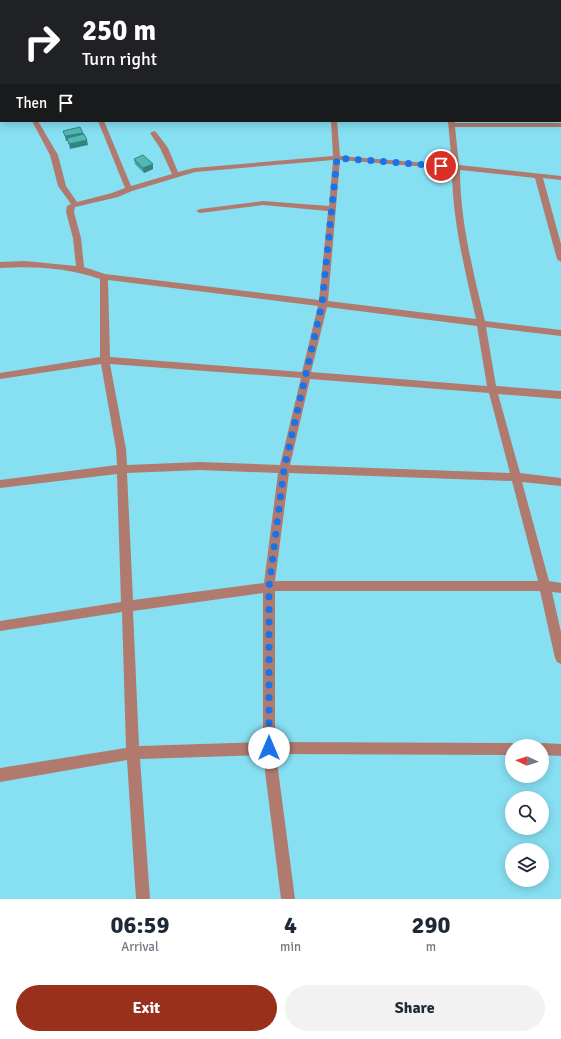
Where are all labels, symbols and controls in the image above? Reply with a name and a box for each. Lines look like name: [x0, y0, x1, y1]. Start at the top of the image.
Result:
text: 250 m: [82, 14, 156, 48]
icon: right: [16, 16, 68, 68]
text: Turn right: [82, 48, 157, 70]
icon: arrive: [55, 92, 77, 114]
text: Then: [16, 94, 47, 112]
pin: [424, 149, 458, 183]
icon: arrive: [430, 155, 452, 177]
position arrow: [248, 727, 290, 769]
north arrow: [505, 739, 549, 783]
map controls: [505, 739, 549, 887]
button: search: [505, 791, 549, 835]
button: layers: [505, 843, 549, 887]
text: 06:59: [111, 910, 169, 940]
text: 4: [284, 910, 297, 940]
text: 290: [412, 910, 450, 940]
text: Arrival: [121, 939, 159, 955]
text: min: [280, 939, 301, 955]
text: m: [426, 939, 436, 955]
button: Exit: [16, 985, 277, 1031]
button: Share: [285, 985, 545, 1031]

